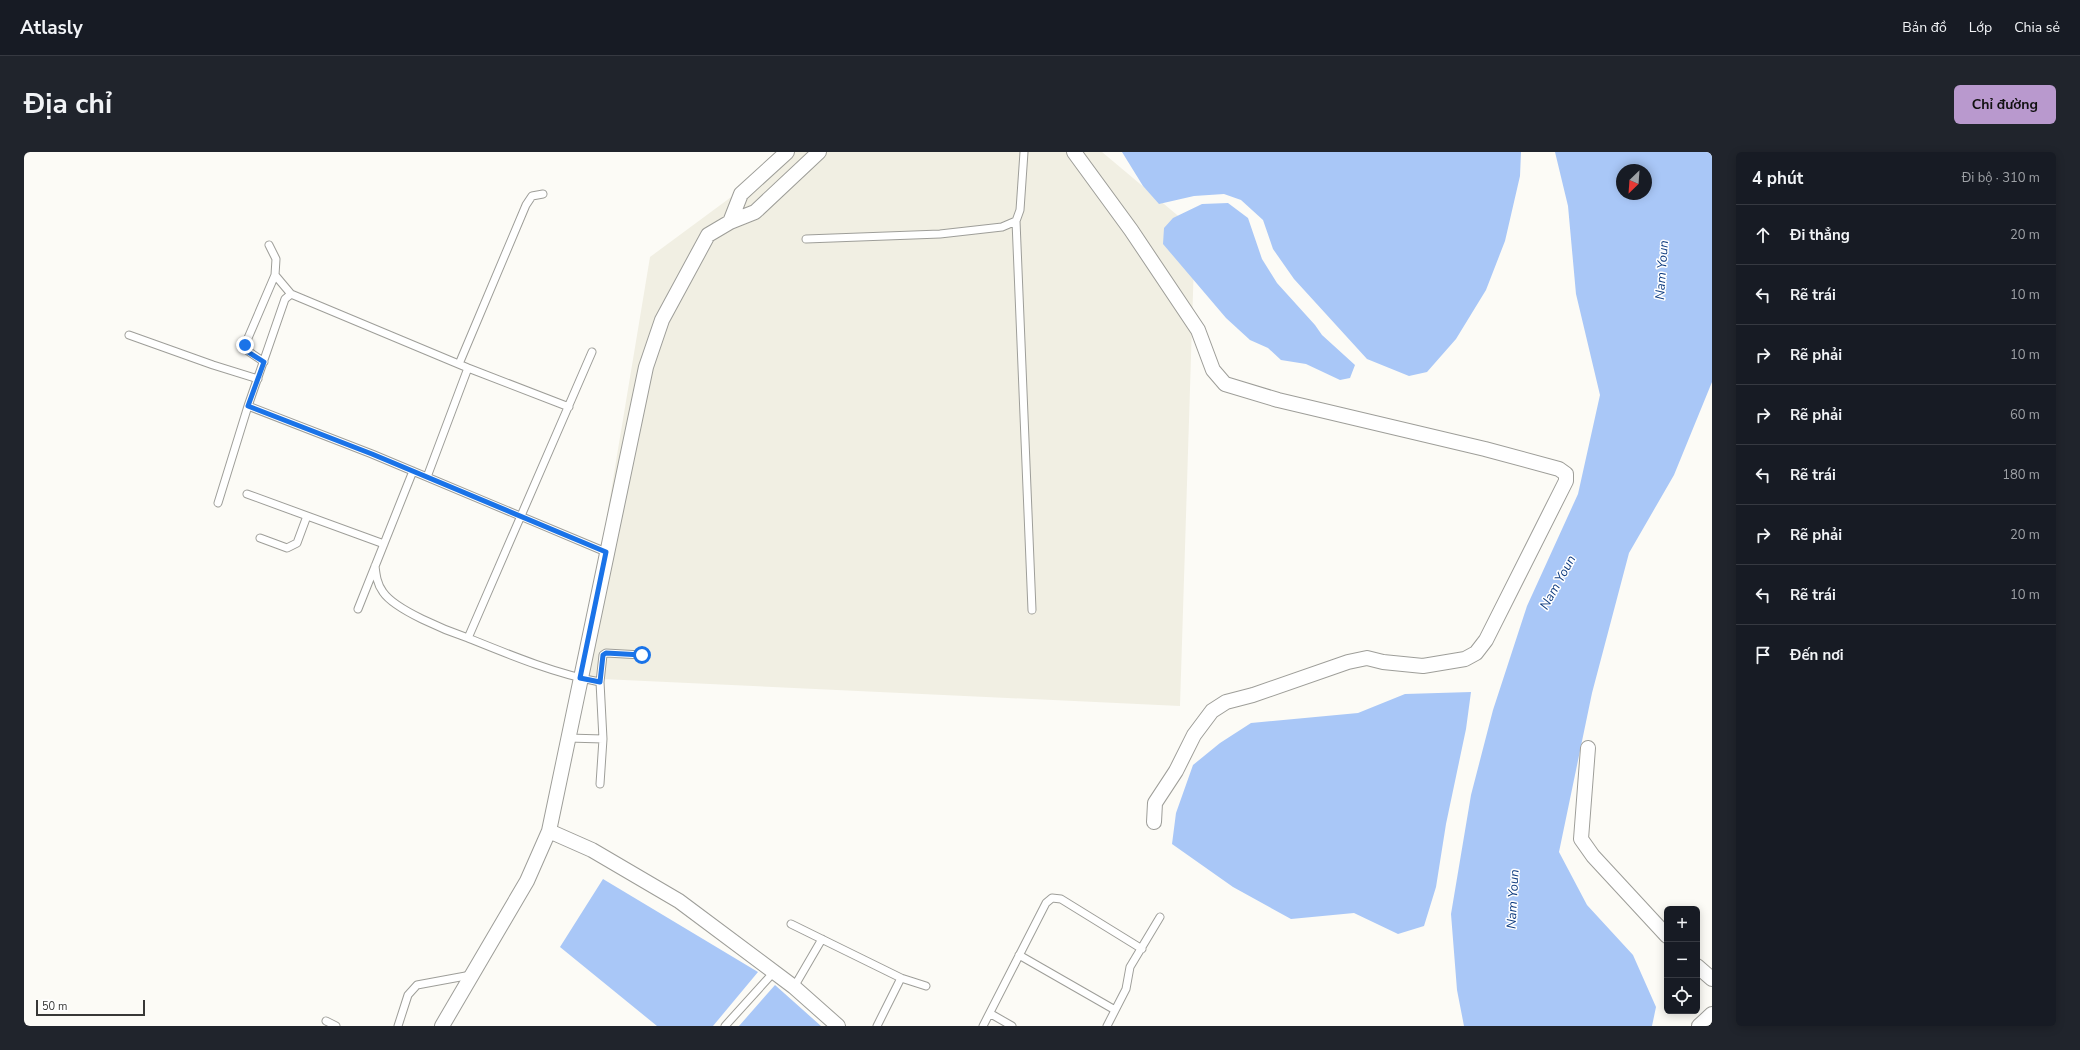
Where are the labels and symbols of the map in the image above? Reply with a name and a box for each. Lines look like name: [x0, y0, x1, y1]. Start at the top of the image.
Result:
north arrow: [1616, 164, 1652, 200]
water label: Nam Youn: [1651, 240, 1673, 300]
route end: [236, 336, 254, 354]
water label: Nam Youn: [1536, 552, 1580, 613]
route start: [633, 646, 651, 664]
water label: Nam Youn: [1502, 869, 1524, 929]
scale bar: [36, 998, 145, 1017]

